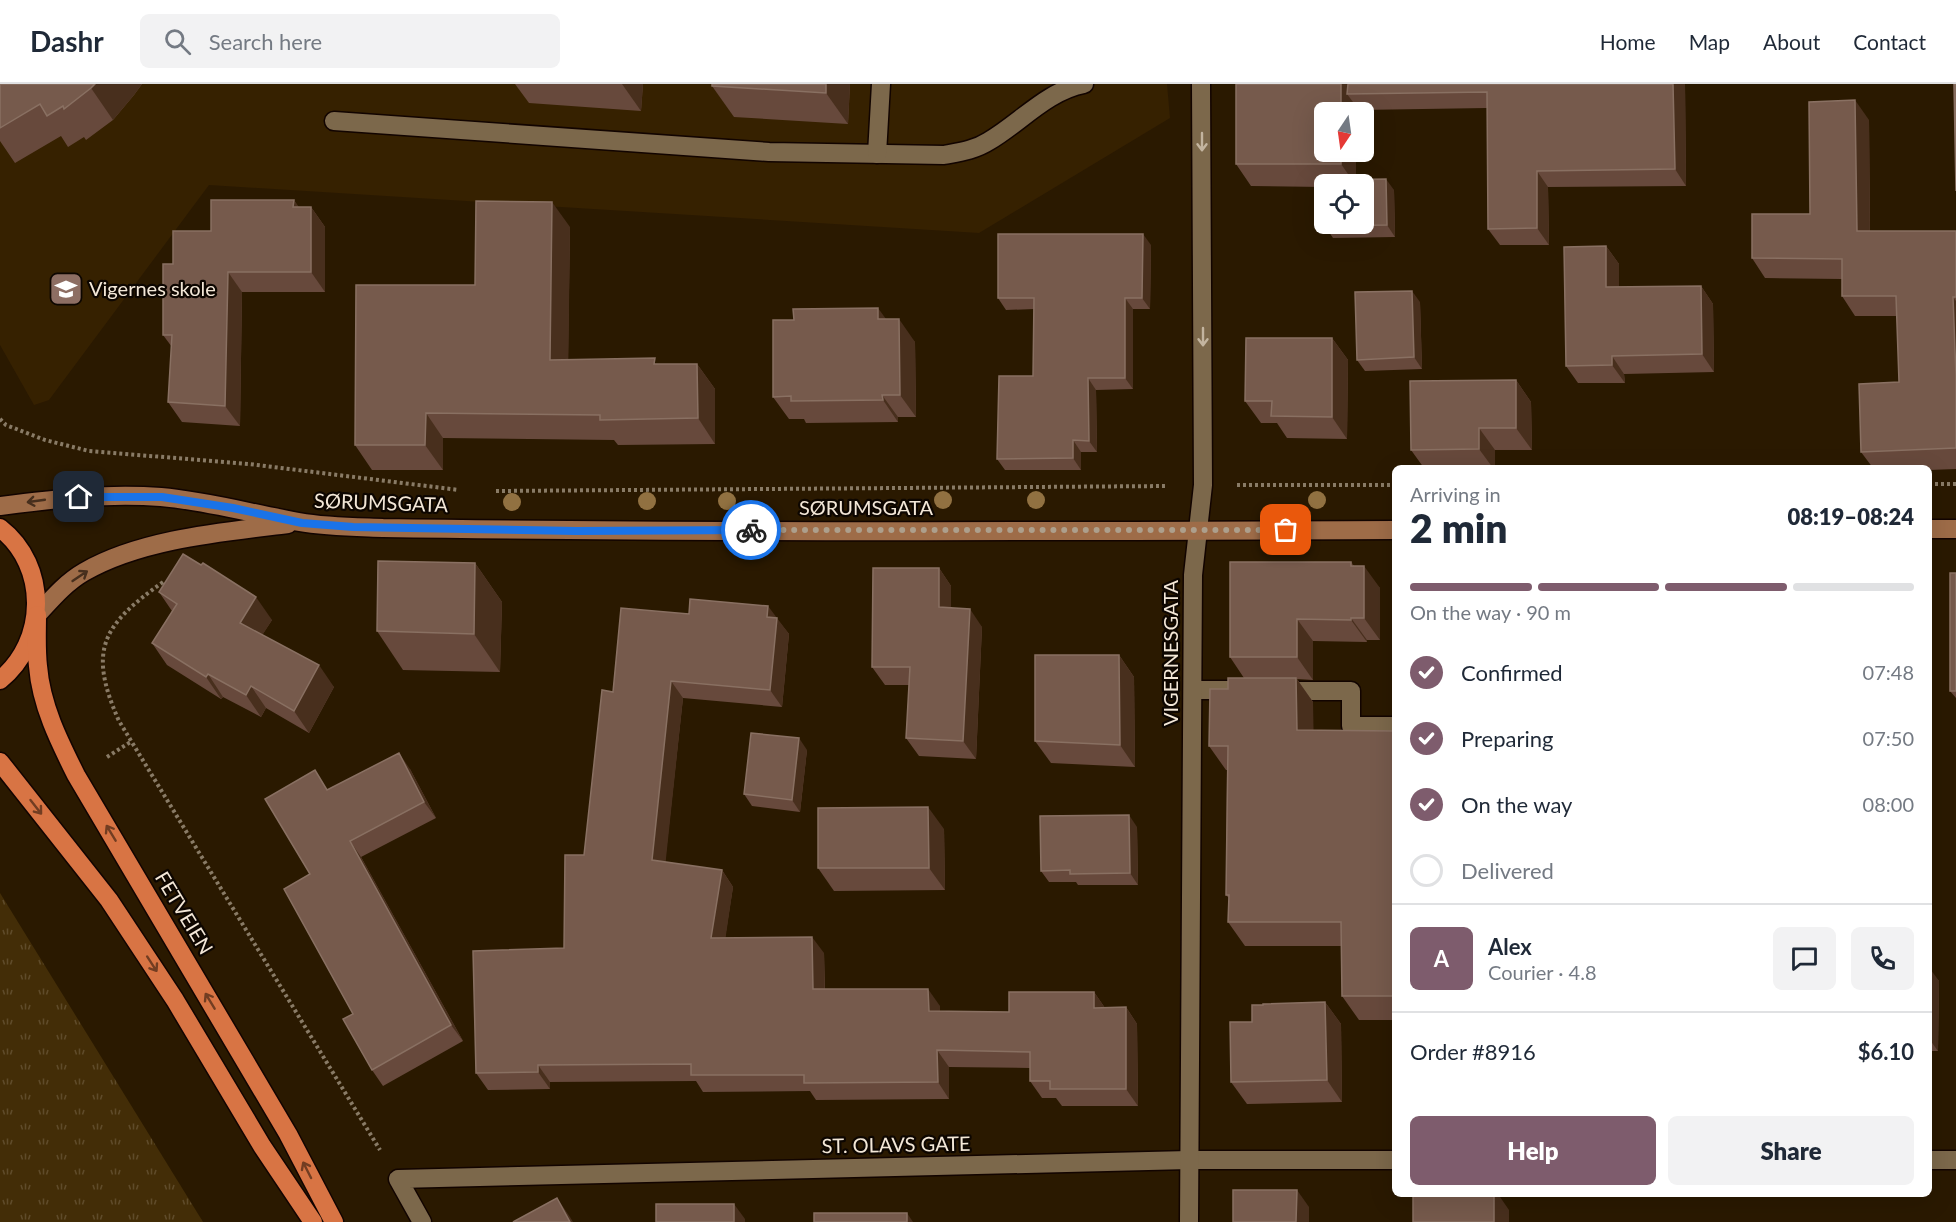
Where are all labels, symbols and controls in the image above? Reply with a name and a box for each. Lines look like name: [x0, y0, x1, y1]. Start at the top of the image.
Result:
search box: [140, 14, 560, 68]
text: Dashr: [30, 24, 104, 58]
icon: search: [161, 25, 194, 58]
text: Search here: [209, 28, 322, 55]
text: Home: [1600, 29, 1656, 54]
text: Map: [1689, 29, 1730, 54]
text: About: [1763, 29, 1820, 54]
text: Contact: [1853, 29, 1926, 54]
north arrow: [1314, 102, 1374, 162]
map controls: [1314, 102, 1374, 234]
one-way arrow: [1196, 132, 1207, 152]
button: locate: [1314, 174, 1374, 234]
school or university icon: Vigernes skole: [48, 271, 84, 307]
place label: Vigernes skole: [89, 276, 216, 300]
one-way arrow: [1197, 327, 1209, 347]
pin: [53, 471, 104, 522]
icon: home: [62, 480, 95, 513]
text: Arriving in: [1410, 482, 1501, 506]
street label: SØRUMSGATA: [314, 488, 449, 516]
street label: SØRUMSGATA: [799, 495, 933, 519]
one-way arrow: [26, 496, 46, 507]
courier: [721, 500, 781, 560]
text: 08:19–08:24: [1788, 503, 1914, 530]
pin: [1260, 504, 1311, 555]
text: 2 min: [1410, 505, 1507, 551]
icon: bag: [1269, 513, 1302, 546]
icon: bike: [735, 514, 768, 547]
one-way arrow: [71, 570, 88, 582]
street label: VIGERNESGATA: [1158, 580, 1182, 726]
text: On the way · 90 m: [1410, 600, 1571, 624]
icon: check: [1410, 656, 1443, 689]
text: Confirmed: [1461, 659, 1563, 686]
text: 07:48: [1863, 660, 1914, 684]
icon: check: [1410, 722, 1443, 755]
text: Preparing: [1461, 725, 1553, 752]
text: 07:50: [1863, 726, 1914, 750]
icon: check: [1410, 788, 1443, 821]
text: On the way: [1461, 791, 1572, 818]
text: 08:00: [1863, 792, 1914, 816]
one-way arrow: [30, 799, 43, 815]
one-way arrow: [104, 825, 116, 842]
text: Delivered: [1461, 857, 1554, 884]
street label: FETVEIEN: [151, 867, 219, 958]
button: chat: [1773, 927, 1836, 990]
button: phone: [1851, 927, 1914, 990]
text: Alex: [1488, 933, 1532, 960]
text: A: [1434, 945, 1449, 972]
one-way arrow: [145, 956, 158, 973]
text: Courier · 4.8: [1488, 960, 1597, 984]
one-way arrow: [204, 993, 216, 1010]
text: Order #8916: [1410, 1038, 1536, 1065]
text: $6.10: [1858, 1038, 1914, 1065]
button: Help: [1410, 1116, 1656, 1185]
button: Share: [1668, 1116, 1914, 1185]
street label: ST. OLAVS GATE: [821, 1131, 971, 1157]
one-way arrow: [301, 1162, 313, 1179]

